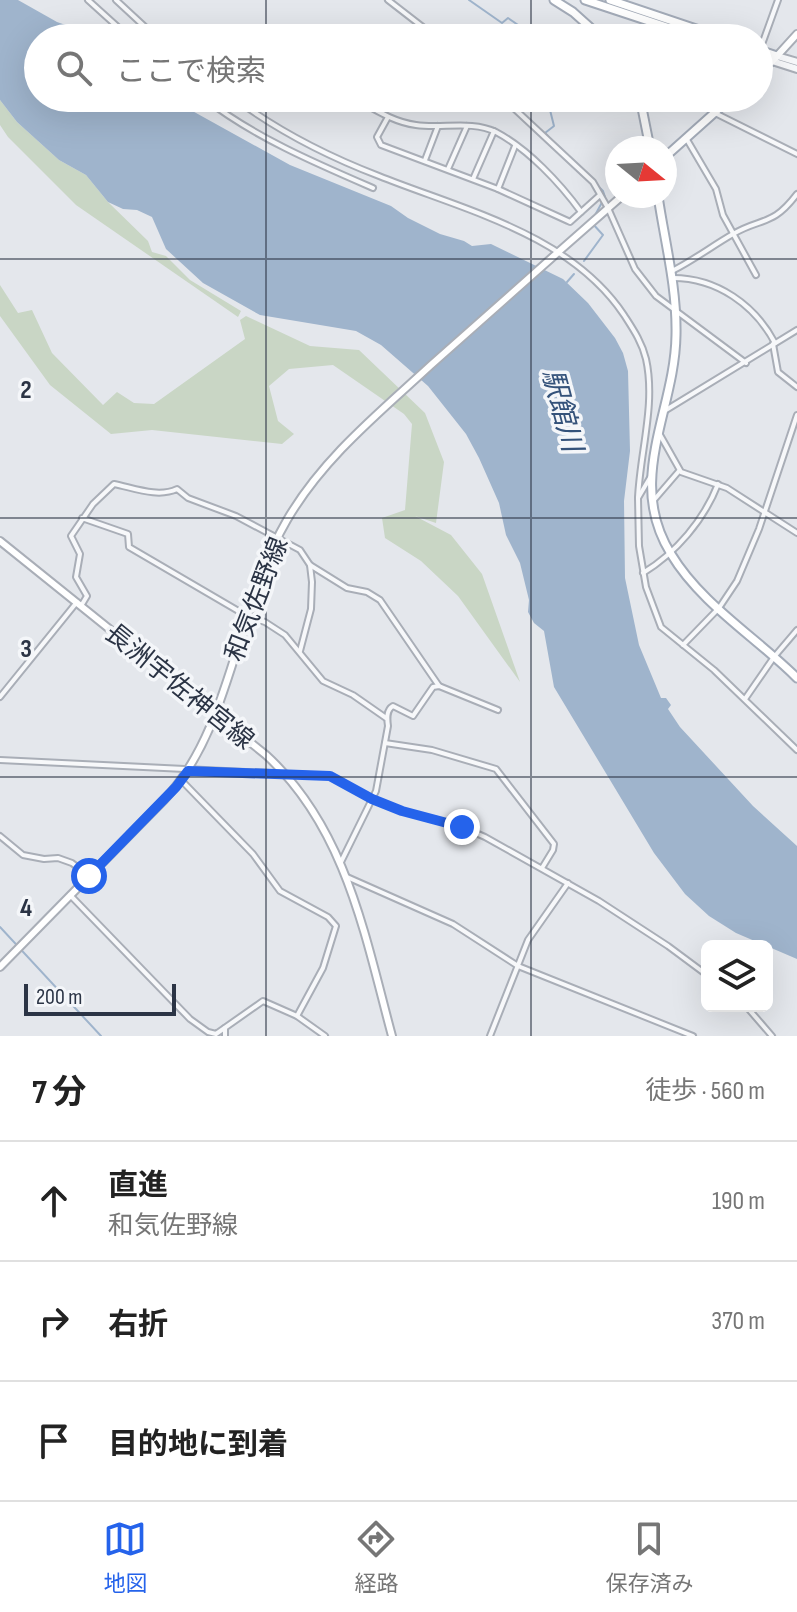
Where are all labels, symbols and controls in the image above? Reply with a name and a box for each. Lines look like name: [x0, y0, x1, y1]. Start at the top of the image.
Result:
search box: [24, 24, 773, 112]
icon: search: [52, 46, 96, 90]
text: ここで検索: [116, 54, 266, 90]
north arrow: [605, 136, 677, 208]
water label: 駅館川: [535, 366, 589, 458]
text: 2: [20, 375, 32, 406]
street label: 和気佐野線: [220, 533, 295, 666]
street label: 長洲宇佐神宮線: [99, 618, 260, 756]
text: 3: [20, 634, 32, 665]
route end: [444, 809, 480, 845]
route start: [71, 858, 107, 894]
text: 4: [20, 893, 32, 924]
map controls: [701, 940, 773, 1012]
button: layers: [701, 940, 773, 1012]
scale bar: [24, 980, 176, 1016]
text: 200 m: [36, 984, 82, 1011]
text: 7 分: [32, 1072, 86, 1113]
text: 徒歩 · 560 m: [645, 1076, 765, 1107]
text: 直進: [108, 1168, 168, 1204]
icon: ahead: [32, 1179, 76, 1223]
text: 190 m: [712, 1186, 765, 1217]
text: 和気佐野線: [108, 1211, 238, 1242]
icon: right: [32, 1299, 76, 1343]
text: 370 m: [711, 1306, 765, 1337]
text: 右折: [108, 1307, 168, 1343]
icon: arrive: [32, 1419, 76, 1463]
text: 目的地に到着: [108, 1427, 288, 1463]
tab: 地図: [103, 1517, 148, 1598]
tab: 経路: [354, 1517, 399, 1598]
tab: 保存済み: [605, 1517, 694, 1598]

